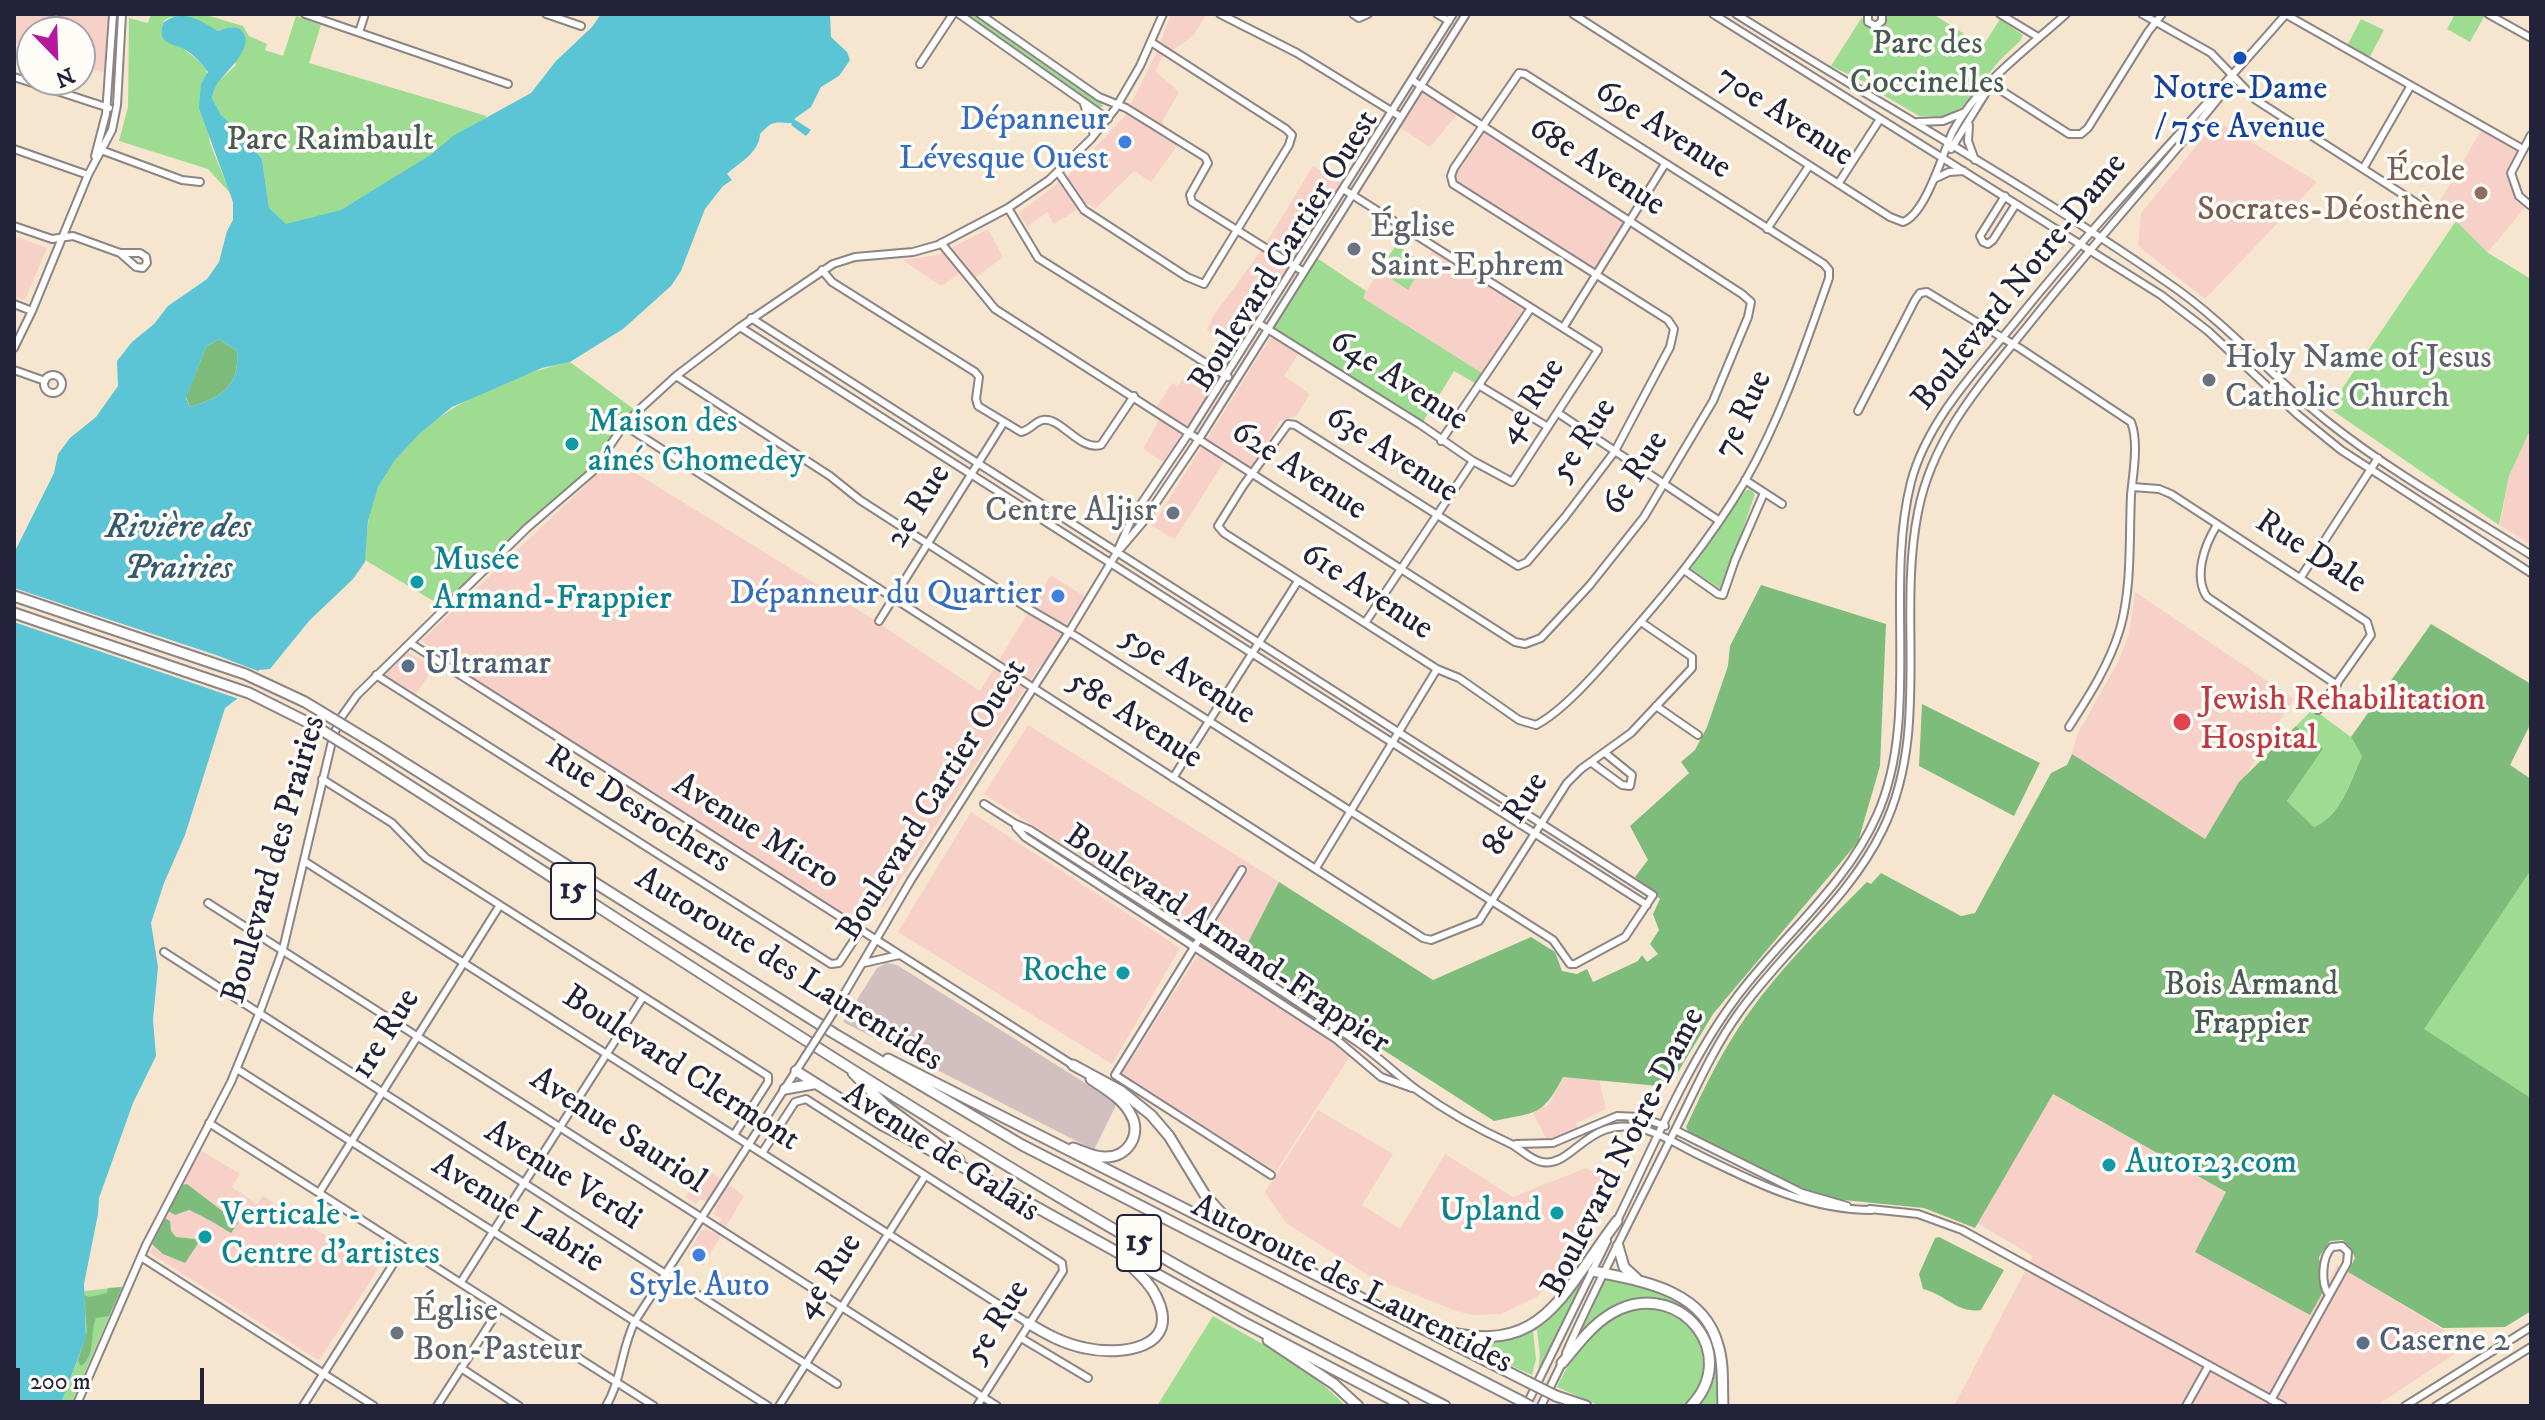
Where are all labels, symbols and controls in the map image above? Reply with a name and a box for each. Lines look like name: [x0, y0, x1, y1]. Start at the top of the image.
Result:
north arrow: [16, 16, 96, 96]
park label: Parc des Coccinelles: [1850, 26, 2004, 106]
marker: Notre-Dame / 75e Avenue: [2231, 49, 2249, 67]
street label: 70e Avenue: [1708, 59, 1860, 177]
text: N: [51, 61, 78, 93]
place label: Notre-Dame / 75e Avenue: [2153, 71, 2327, 150]
street label: 69e Avenue: [1586, 72, 1738, 190]
place label: Dépanneur Lévesque Ouest: [899, 102, 1109, 182]
street label: Boulevard Cartier Ouest: [1183, 103, 1389, 401]
street label: 68e Avenue: [1520, 109, 1672, 227]
park label: Parc Raimbault: [226, 122, 434, 162]
marker: Dépanneur Lévesque Ouest: [1116, 133, 1134, 151]
street label: Boulevard Notre-Dame: [1905, 146, 2137, 420]
place label: École Socrates-Déosthène: [2197, 153, 2465, 232]
marker: École Socrates-Déosthène: [2472, 184, 2490, 202]
place label: Église Saint-Ephrem: [1370, 209, 1564, 288]
marker: Église Saint-Ephrem: [1345, 240, 1363, 258]
street label: 64e Avenue: [1321, 322, 1475, 442]
place label: Holy Name of Jesus Catholic Church: [2225, 340, 2492, 420]
street label: 4e Rue: [1490, 351, 1576, 453]
street label: 7e Rue: [1707, 365, 1783, 465]
marker: Holy Name of Jesus Catholic Church: [2200, 371, 2218, 389]
street label: 5e Rue: [1543, 392, 1627, 490]
street label: 63e Avenue: [1317, 398, 1465, 514]
place label: Maison des aînés Chomedey: [588, 404, 805, 484]
street label: 62e Avenue: [1222, 413, 1374, 531]
street label: 6e Rue: [1595, 424, 1679, 524]
marker: Maison des aînés Chomedey: [563, 435, 581, 453]
street label: 2e Rue: [879, 458, 961, 556]
place label: Centre Aljisr: [985, 493, 1157, 533]
street label: Rue Dale: [2247, 503, 2373, 605]
marker: Centre Aljisr: [1164, 504, 1182, 522]
water label: Rivière des Prairies: [105, 508, 251, 593]
street label: 61e Avenue: [1292, 535, 1440, 651]
place label: Musée Armand-Frappier: [433, 542, 672, 622]
marker: Musée Armand-Frappier: [408, 573, 426, 591]
place label: Dépanneur du Quartier: [729, 576, 1042, 616]
marker: Dépanneur du Quartier: [1049, 587, 1067, 605]
street label: 59e Avenue: [1112, 618, 1262, 736]
place label: Ultramar: [424, 646, 551, 686]
street label: Boulevard Cartier Ouest: [831, 652, 1037, 950]
marker: Ultramar: [399, 657, 417, 675]
street label: 58e Avenue: [1059, 662, 1209, 780]
place label: Jewish Rehabilitation Hospital: [2200, 682, 2486, 762]
marker: Jewish Rehabilitation Hospital: [2171, 711, 2193, 733]
street label: Boulevard des Prairies: [215, 712, 337, 1008]
street label: Rue Desrochers: [537, 738, 737, 884]
street label: Avenue Micro: [664, 766, 846, 900]
street label: 8e Rue: [1475, 766, 1559, 864]
street label: Boulevard Armand-Frappier: [1056, 817, 1396, 1065]
street label: Autoroute des Laurentides: [627, 860, 949, 1082]
road number: 15: [551, 863, 595, 919]
place label: Roche: [1022, 953, 1107, 993]
marker: Roche: [1114, 964, 1132, 982]
park label: Bois Armand Frappier: [2164, 967, 2338, 1046]
street label: Boulevard Clermont: [554, 978, 806, 1162]
street label: 1re Rue: [343, 982, 431, 1088]
street label: Boulevard Notre-Dame: [1534, 1001, 1716, 1305]
street label: Avenue Sauriol: [521, 1060, 713, 1204]
street label: Avenue de Galais: [834, 1075, 1046, 1233]
street label: Avenue Verdi: [476, 1113, 648, 1241]
place label: Auto123.com: [2125, 1145, 2297, 1185]
street label: Avenue Labrie: [423, 1146, 611, 1284]
marker: Auto123.com: [2100, 1156, 2118, 1174]
street label: Autoroute des Laurentides: [1184, 1187, 1518, 1385]
place label: Upland: [1439, 1193, 1541, 1233]
place label: Verticale - Centre d'artistes: [221, 1197, 440, 1276]
marker: Upland: [1548, 1204, 1566, 1222]
road number: 15: [1117, 1215, 1161, 1271]
street label: 4e Rue: [787, 1226, 873, 1328]
marker: Verticale - Centre d'artistes: [196, 1228, 214, 1246]
marker: Style Auto: [690, 1246, 708, 1264]
place label: Style Auto: [628, 1268, 770, 1308]
street label: 5e Rue: [957, 1273, 1041, 1373]
place label: Église Bon-Pasteur: [413, 1293, 582, 1372]
place label: Caserne 2: [2379, 1323, 2510, 1363]
marker: Église Bon-Pasteur: [388, 1324, 406, 1342]
marker: Caserne 2: [2354, 1334, 2372, 1352]
scale bar: [20, 1352, 208, 1402]
text: 200 m: [30, 1367, 91, 1397]

